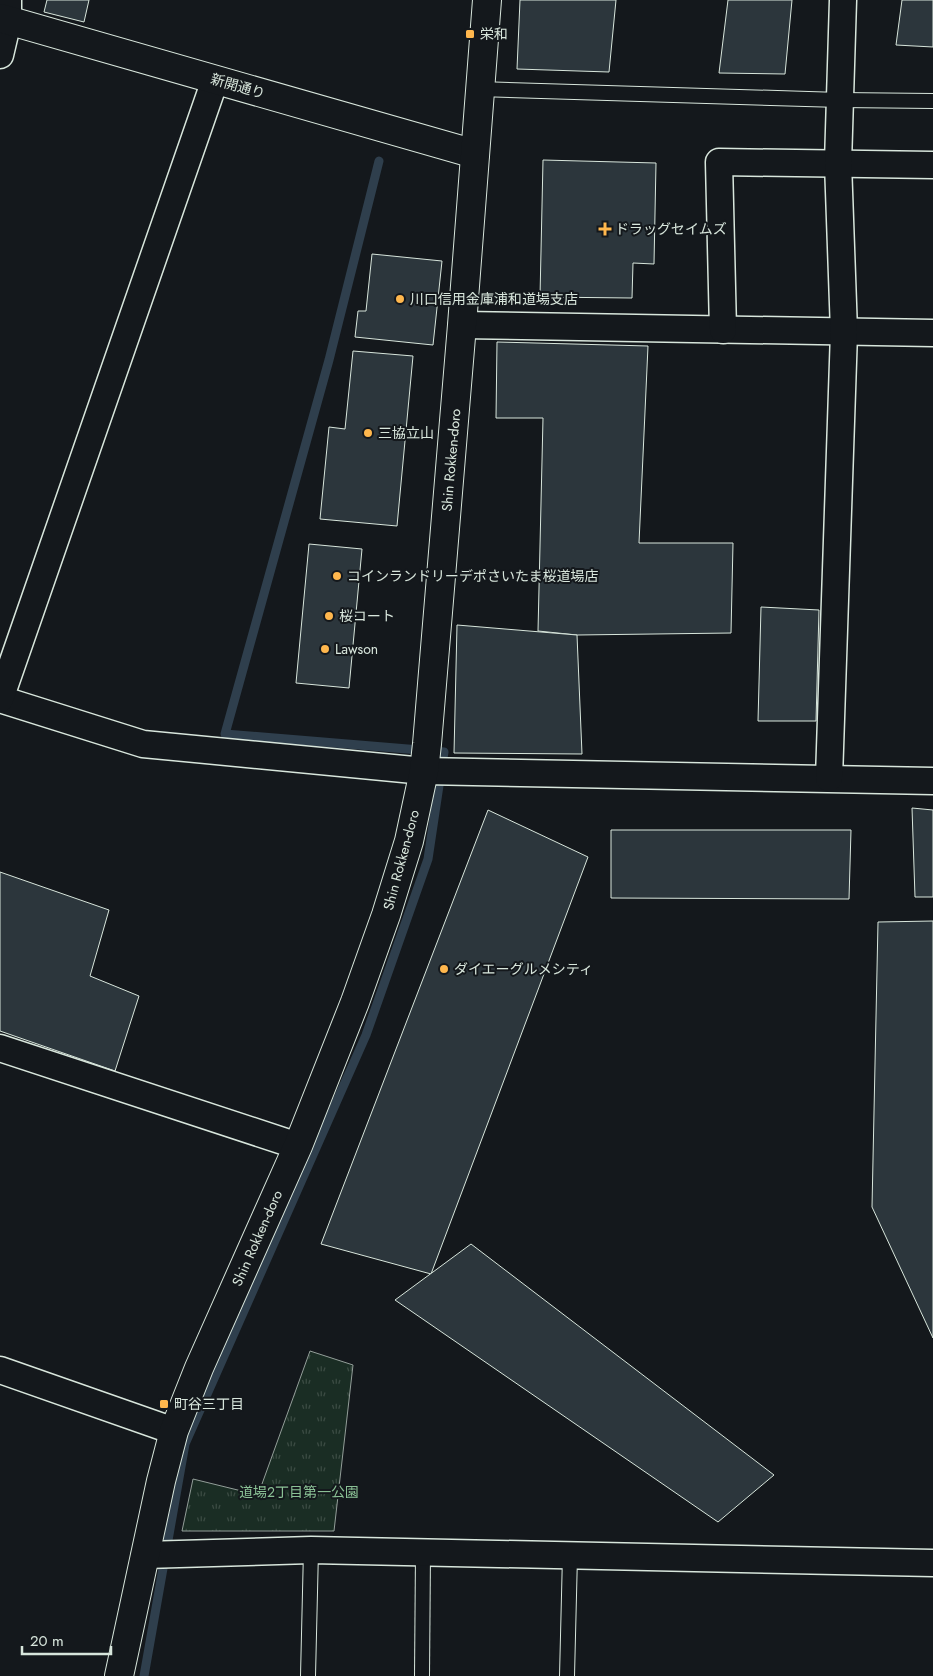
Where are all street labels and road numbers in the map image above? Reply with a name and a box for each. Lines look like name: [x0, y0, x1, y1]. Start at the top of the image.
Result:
street label: 新開通り: [208, 69, 268, 103]
street label: Shin Rokken-doro: [437, 407, 465, 512]
street label: Shin Rokken-doro: [378, 807, 424, 912]
street label: Shin Rokken-doro: [227, 1186, 287, 1289]

